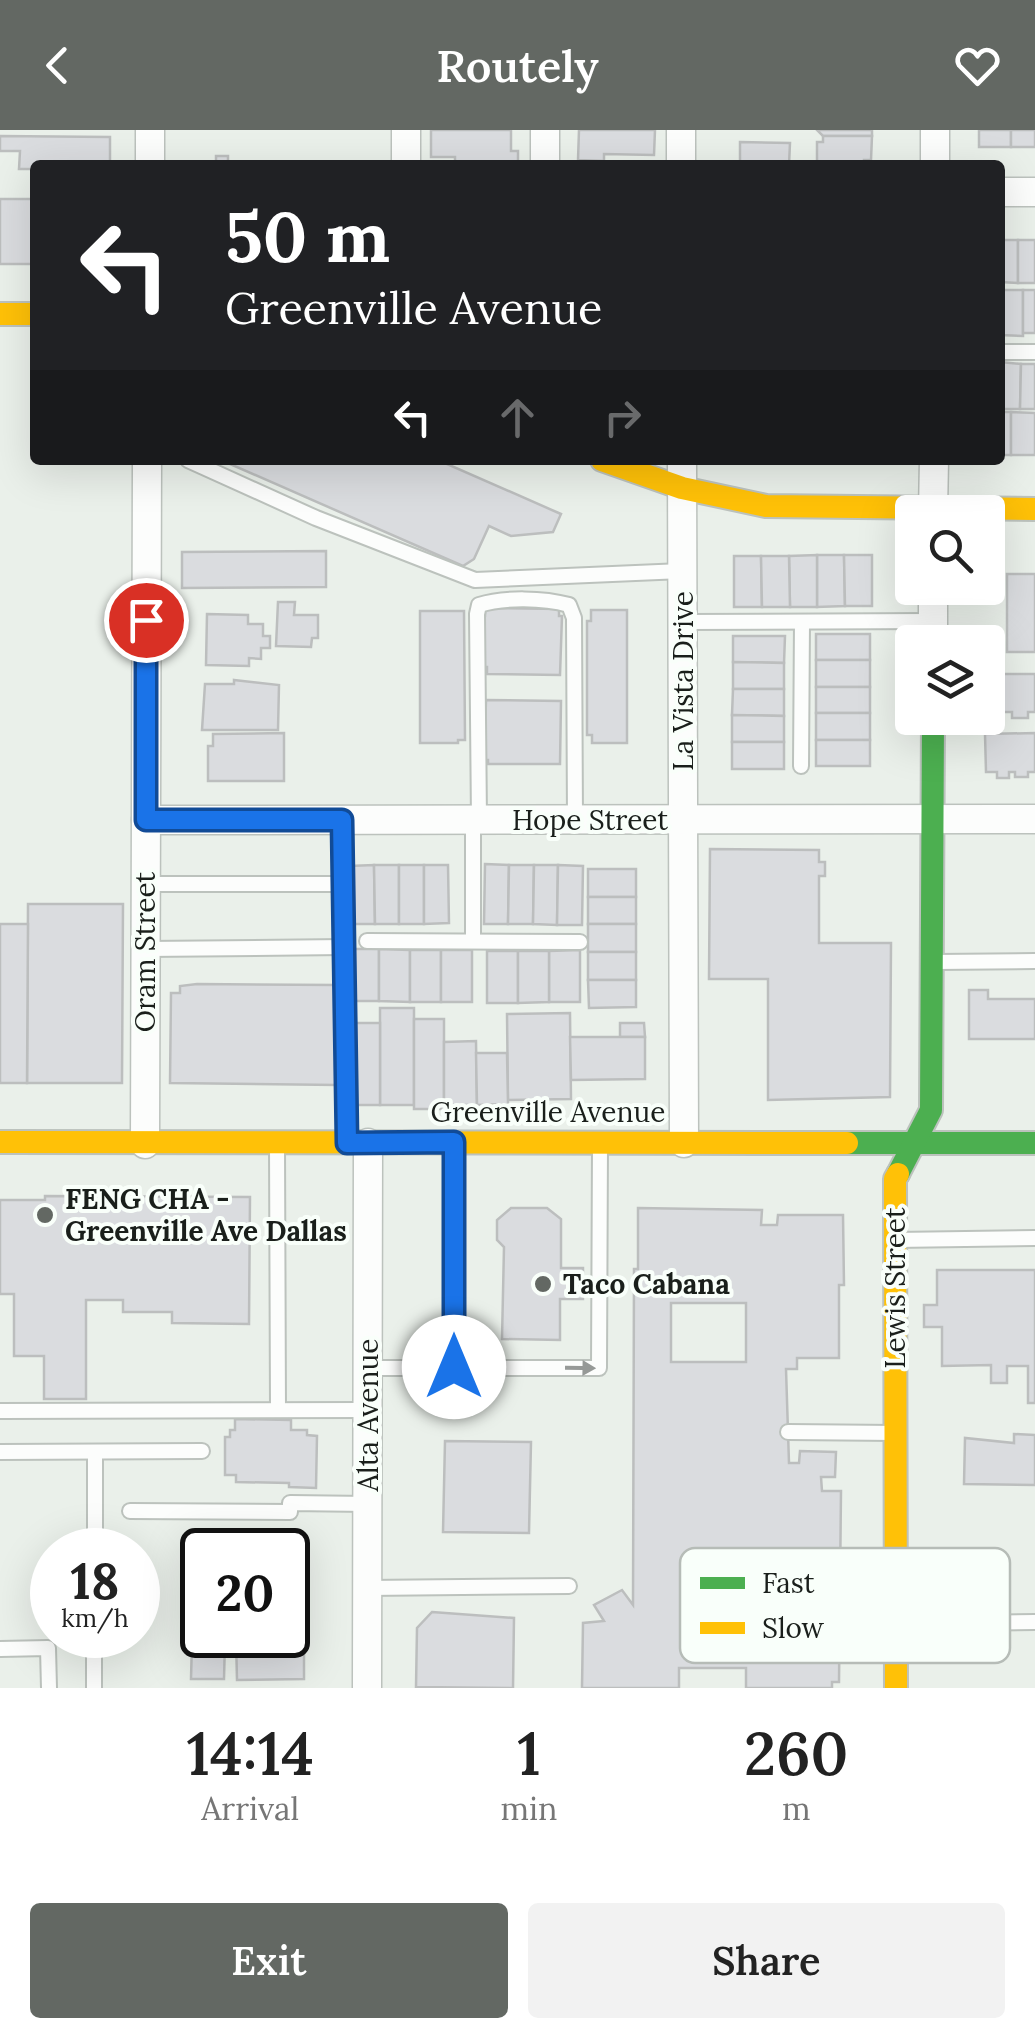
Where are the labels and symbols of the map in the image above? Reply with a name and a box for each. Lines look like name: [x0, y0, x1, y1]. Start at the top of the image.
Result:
pin: [104, 578, 189, 663]
street label: La Vista Drive: [665, 591, 701, 771]
street label: Hope Street: [512, 802, 668, 838]
street label: Oram Street: [127, 872, 163, 1032]
street label: Greenville Avenue: [431, 1094, 665, 1130]
place label: FENG CHA - Greenville Ave Dallas: [65, 1181, 347, 1249]
marker: FENG CHA - Greenville Ave Dallas: [34, 1204, 56, 1226]
street label: Lewis Street: [877, 1207, 913, 1369]
place label: Taco Cabana: [563, 1266, 730, 1302]
marker: Taco Cabana: [532, 1273, 554, 1295]
position arrow: [402, 1315, 506, 1419]
street label: Alta Avenue: [350, 1339, 386, 1492]
one-way arrow: [564, 1360, 596, 1376]
speed limit sign: 20: [180, 1528, 310, 1658]
legend: [680, 1548, 1010, 1663]
text: Fast: [762, 1565, 815, 1601]
text: Slow: [762, 1610, 825, 1646]

